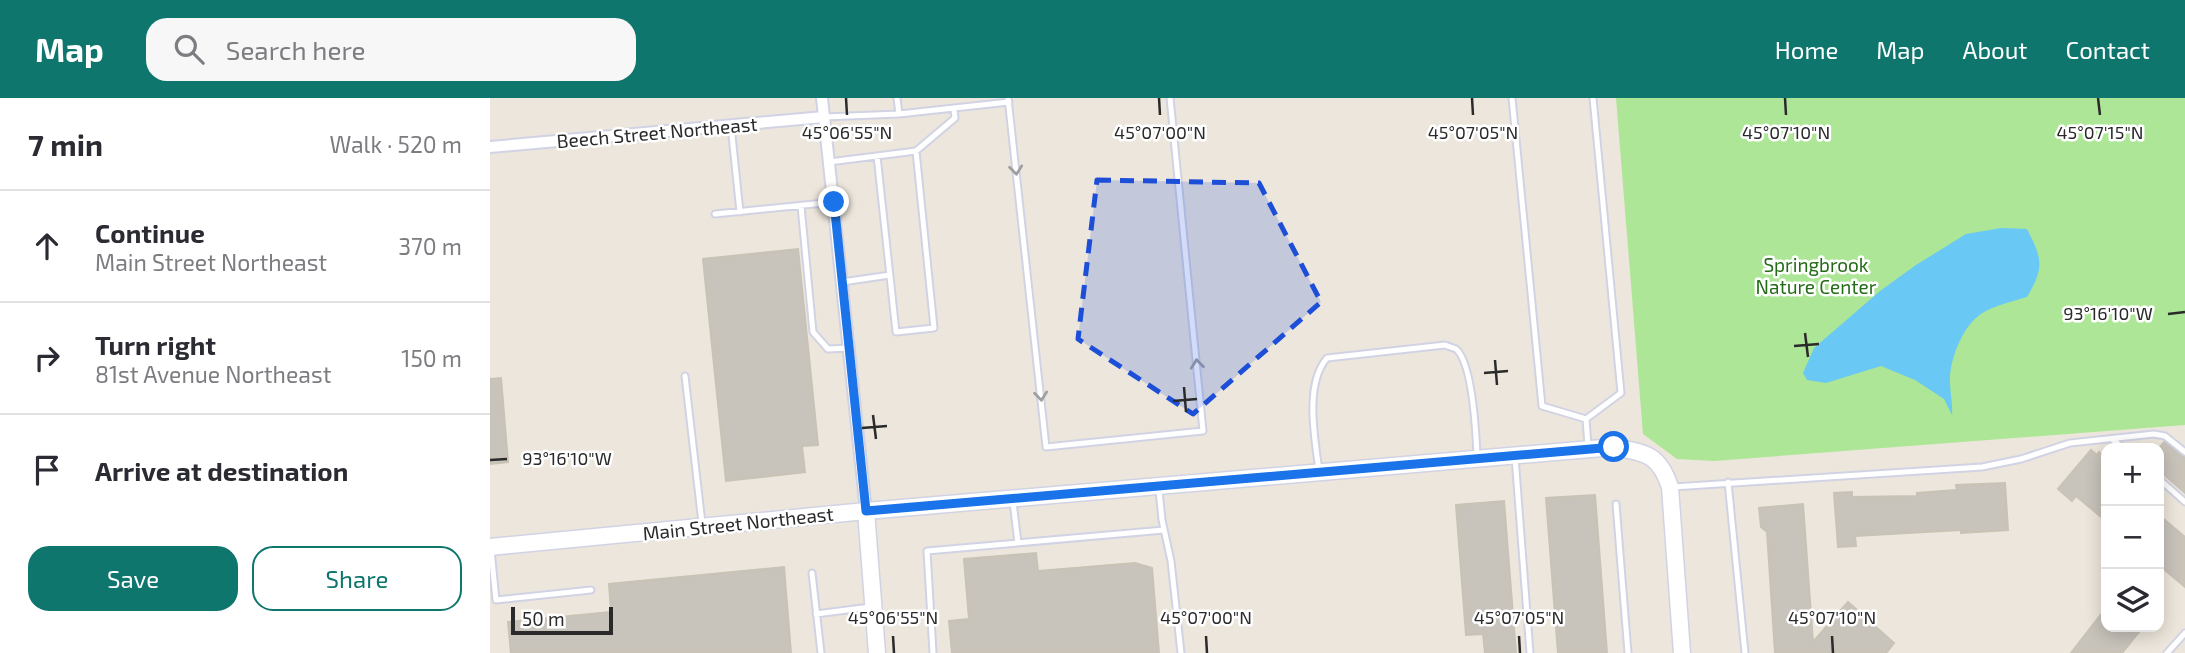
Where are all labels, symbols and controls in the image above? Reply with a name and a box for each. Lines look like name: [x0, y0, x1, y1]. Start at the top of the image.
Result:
search box: [146, 18, 636, 81]
text: Map: [35, 29, 104, 69]
icon: search: [170, 30, 208, 68]
text: Search here: [226, 34, 365, 65]
text: Home: [1775, 35, 1838, 64]
text: Map: [1876, 35, 1924, 64]
text: About: [1962, 35, 2028, 64]
text: Contact: [2066, 35, 2150, 64]
street label: Beech Street Northeast: [556, 112, 758, 152]
text: 45°06'55"N: [802, 121, 892, 143]
text: 45°07'00"N: [1114, 121, 1206, 143]
text: 45°07'05"N: [1428, 121, 1518, 143]
text: 45°07'10"N: [1742, 121, 1830, 143]
text: 45°07'15"N: [2057, 121, 2143, 143]
text: 7 min: [28, 126, 103, 162]
text: Walk · 520 m: [329, 130, 462, 158]
one-way arrow: [1009, 164, 1024, 176]
route end: [818, 186, 849, 217]
text: Continue: [95, 217, 205, 248]
icon: ahead: [28, 227, 66, 265]
text: 370 m: [398, 232, 462, 260]
text: Main Street Northeast: [95, 248, 327, 276]
park label: Springbrook Nature Center: [1756, 253, 1877, 298]
text: 93°16'10"W: [2063, 302, 2153, 324]
text: Turn right: [95, 329, 216, 360]
icon: right: [28, 339, 66, 377]
text: 150 m: [401, 344, 462, 372]
one-way arrow: [1189, 358, 1204, 369]
text: 81st Avenue Northeast: [95, 360, 331, 388]
one-way arrow: [1033, 391, 1048, 402]
route start: [1598, 431, 1629, 462]
map controls: [2101, 443, 2164, 632]
button: +: [2101, 443, 2164, 506]
text: 93°16'10"W: [522, 447, 612, 469]
icon: arrive: [28, 451, 66, 489]
text: Arrive at destination: [95, 455, 348, 486]
street label: Main Street Northeast: [641, 502, 835, 544]
button: −: [2101, 506, 2164, 569]
button: Save: [28, 546, 238, 611]
button: Share: [252, 546, 462, 611]
button: layers: [2101, 569, 2164, 632]
scale bar: [511, 604, 612, 636]
text: 45°06'55"N: [848, 606, 938, 628]
text: 45°07'00"N: [1160, 606, 1252, 628]
text: 45°07'05"N: [1474, 606, 1564, 628]
text: 45°07'10"N: [1788, 606, 1876, 628]
text: 50 m: [522, 607, 565, 630]

